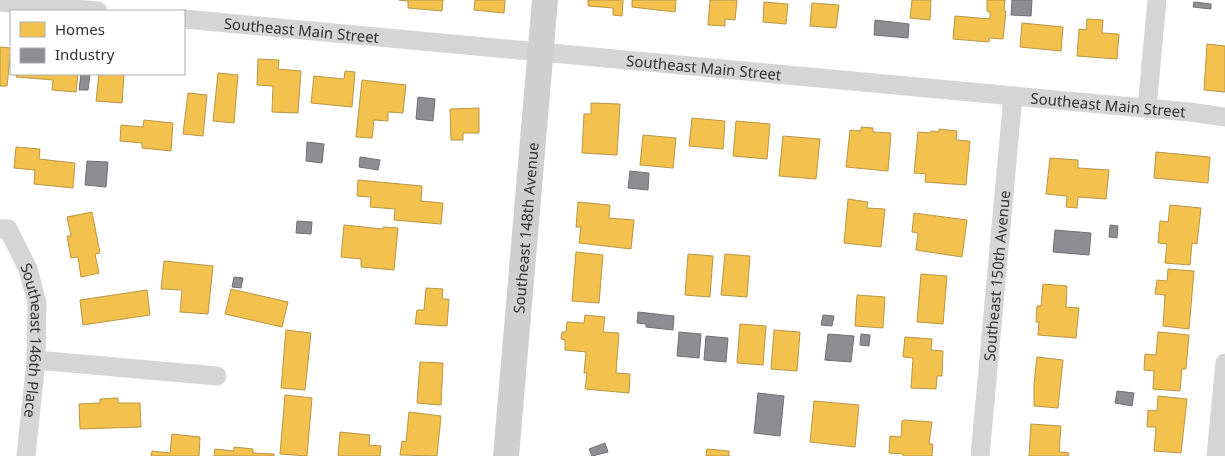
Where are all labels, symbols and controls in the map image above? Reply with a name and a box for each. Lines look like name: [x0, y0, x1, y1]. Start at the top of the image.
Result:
legend: [10, 10, 185, 75]
street label: Southeast Main Street: [223, 13, 381, 47]
text: Homes: [55, 19, 105, 39]
text: Industry: [55, 44, 115, 64]
street label: Southeast Main Street: [625, 50, 783, 84]
street label: Southeast Main Street: [1030, 88, 1187, 122]
street label: Southeast 148th Avenue: [508, 141, 543, 314]
street label: Southeast 150th Avenue: [979, 189, 1014, 362]
street label: Southeast 146th Place: [16, 259, 47, 419]

